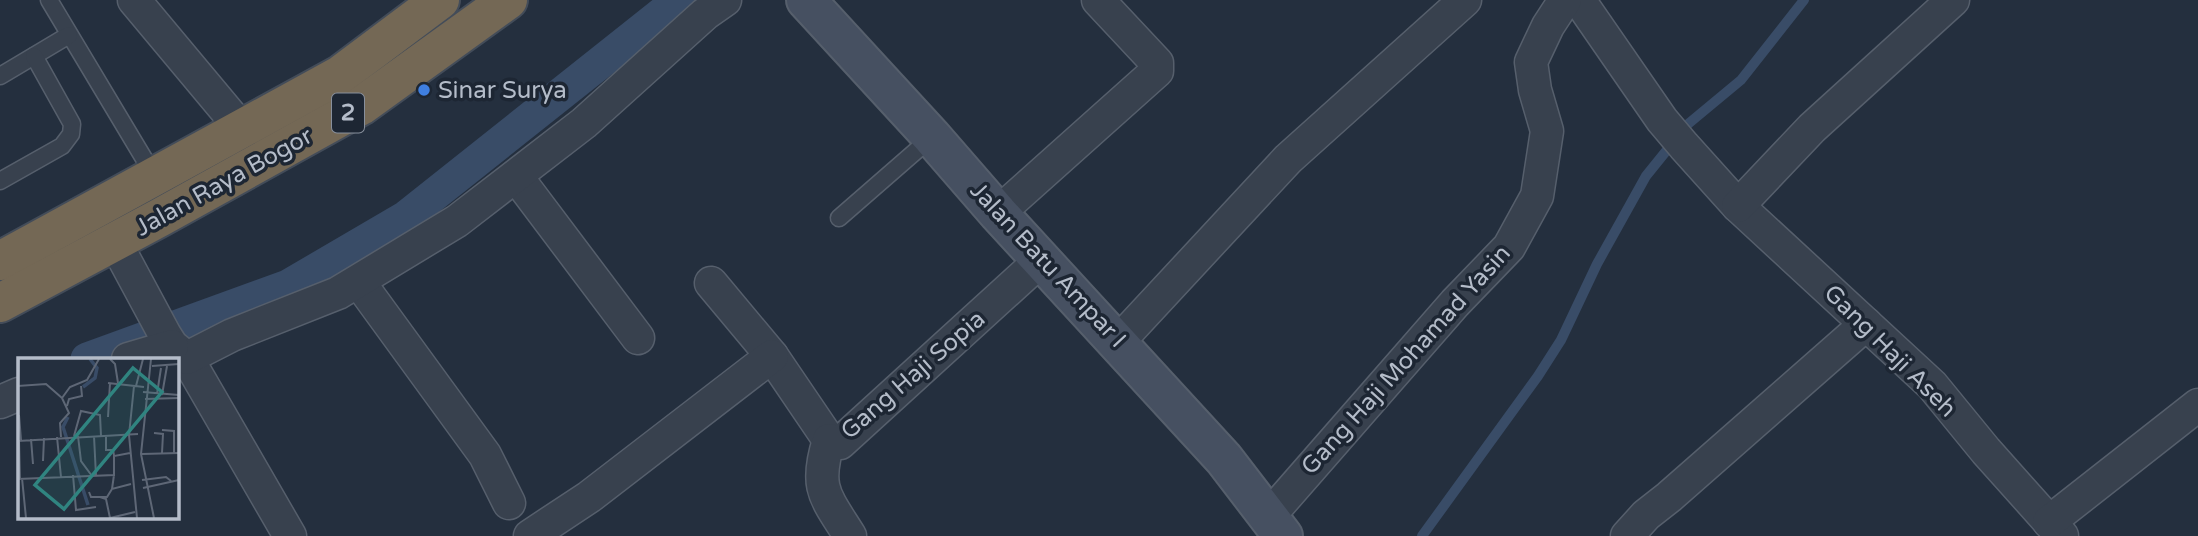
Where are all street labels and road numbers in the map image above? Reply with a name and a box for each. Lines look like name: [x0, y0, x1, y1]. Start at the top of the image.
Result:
road number: 2: [332, 94, 364, 132]
street label: Jalan Raya Bogor: [130, 121, 318, 243]
street label: Jalan Batu Ampar I: [964, 176, 1132, 354]
street label: Gang Haji Mohamad Yasin: [1295, 239, 1517, 481]
street label: Gang Haji Aseh: [1818, 279, 1962, 423]
street label: Gang Haji Sopia: [835, 304, 991, 446]

